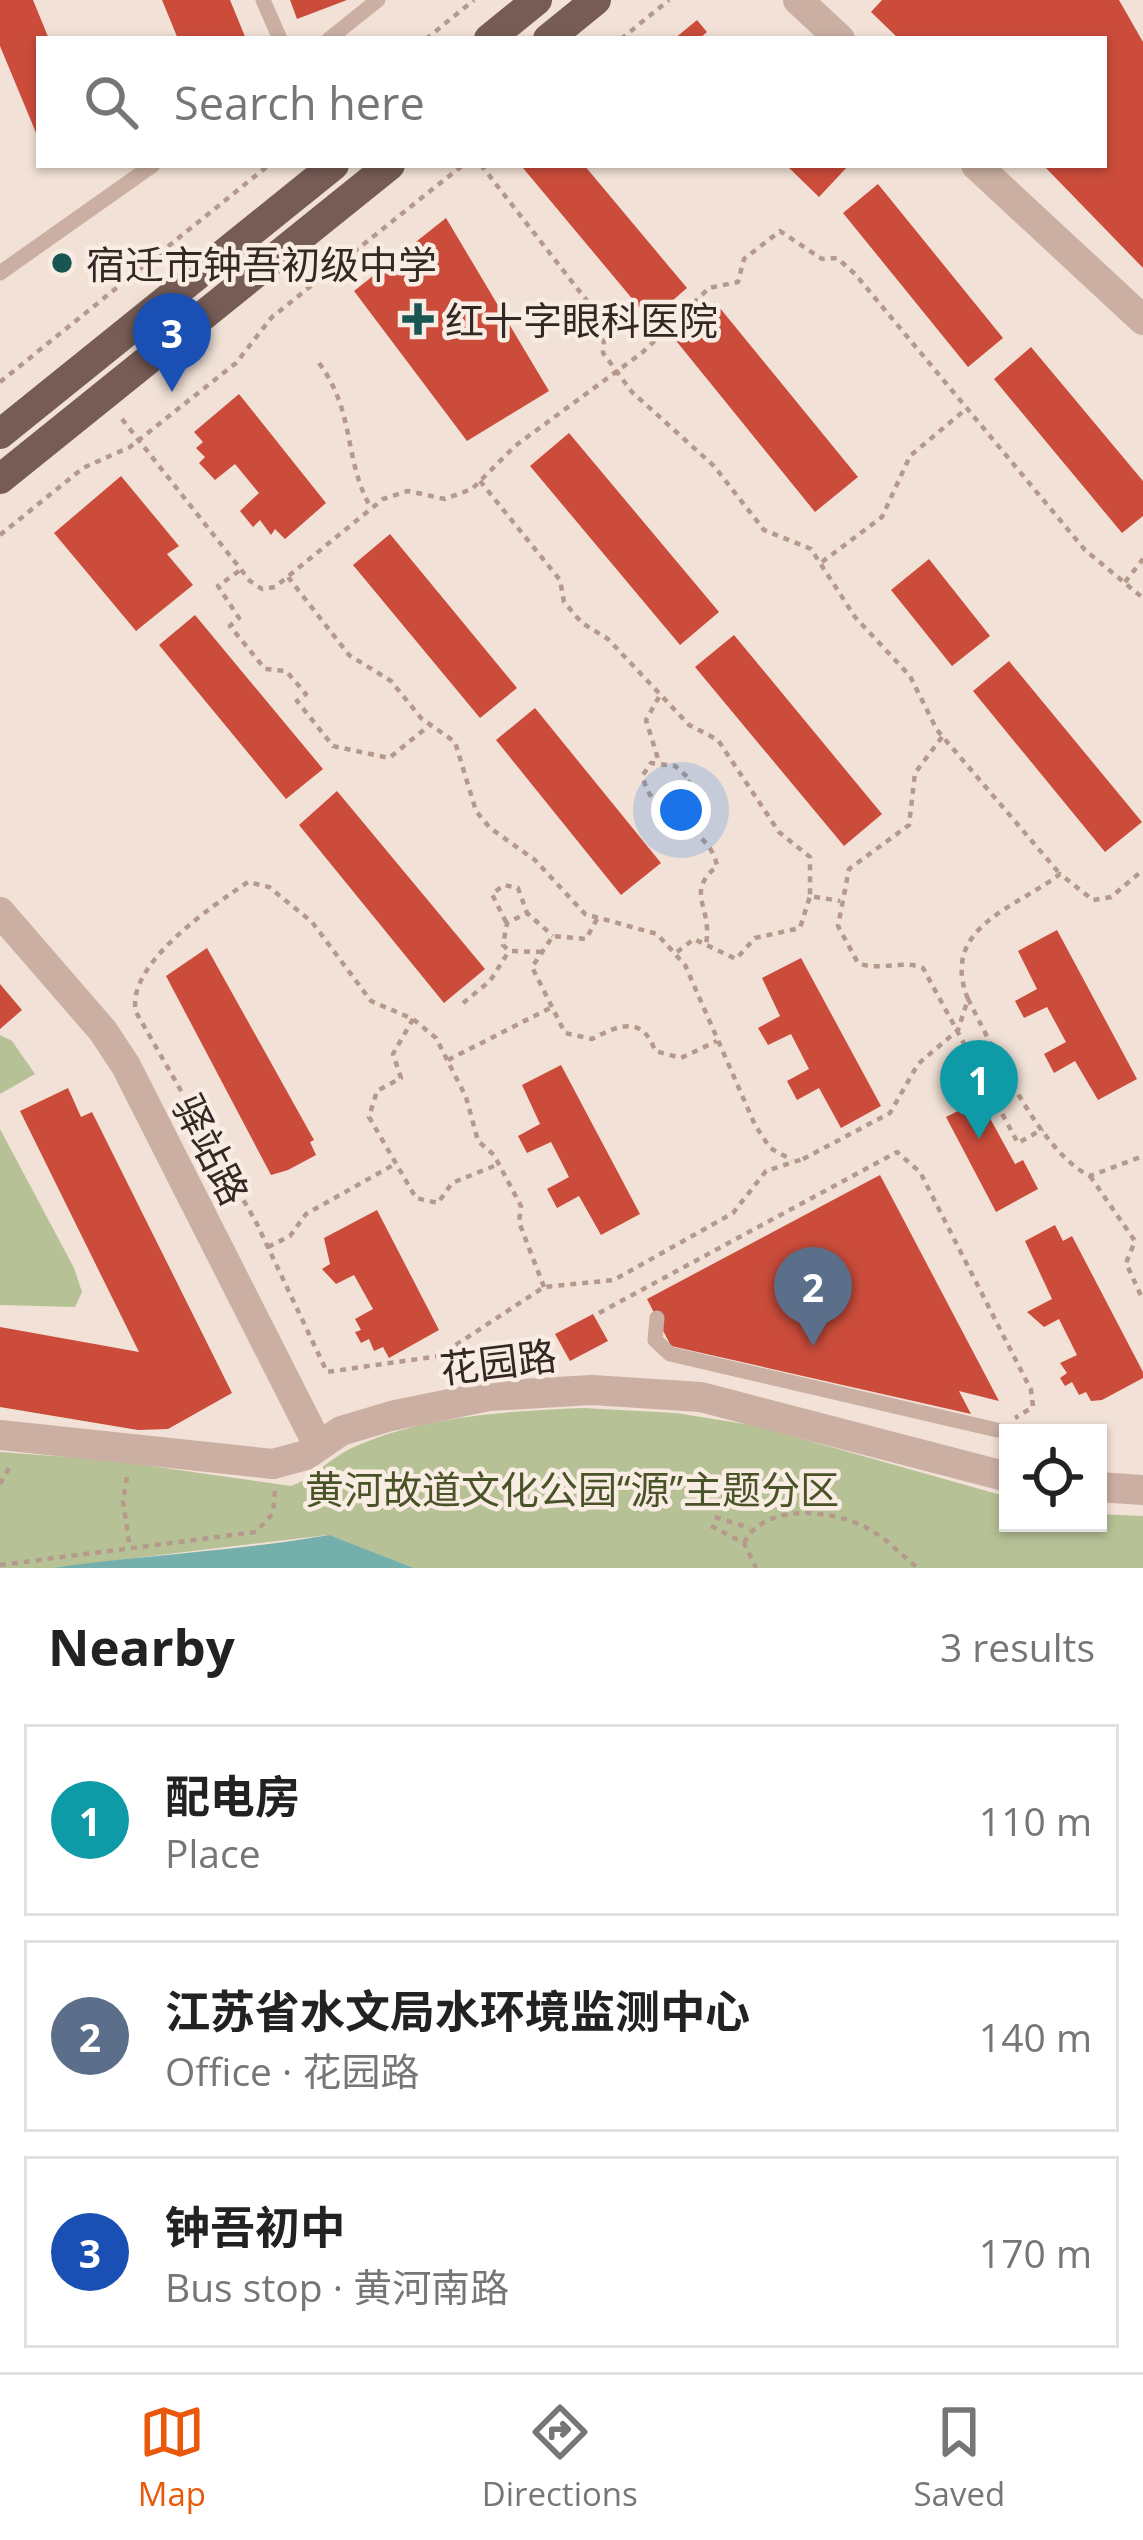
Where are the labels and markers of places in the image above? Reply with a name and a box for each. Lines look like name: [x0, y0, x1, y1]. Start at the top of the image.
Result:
place label: 宿迁市钟吾初级中学: [86, 237, 437, 290]
marker: 宿迁市钟吾初级中学: [49, 250, 75, 276]
pin: 3: [133, 293, 211, 392]
place label: 红十字眼科医院: [445, 293, 718, 346]
marker: 红十字眼科医院: [402, 303, 434, 335]
pin: 1: [940, 1040, 1018, 1139]
pin: 2: [774, 1247, 852, 1346]

